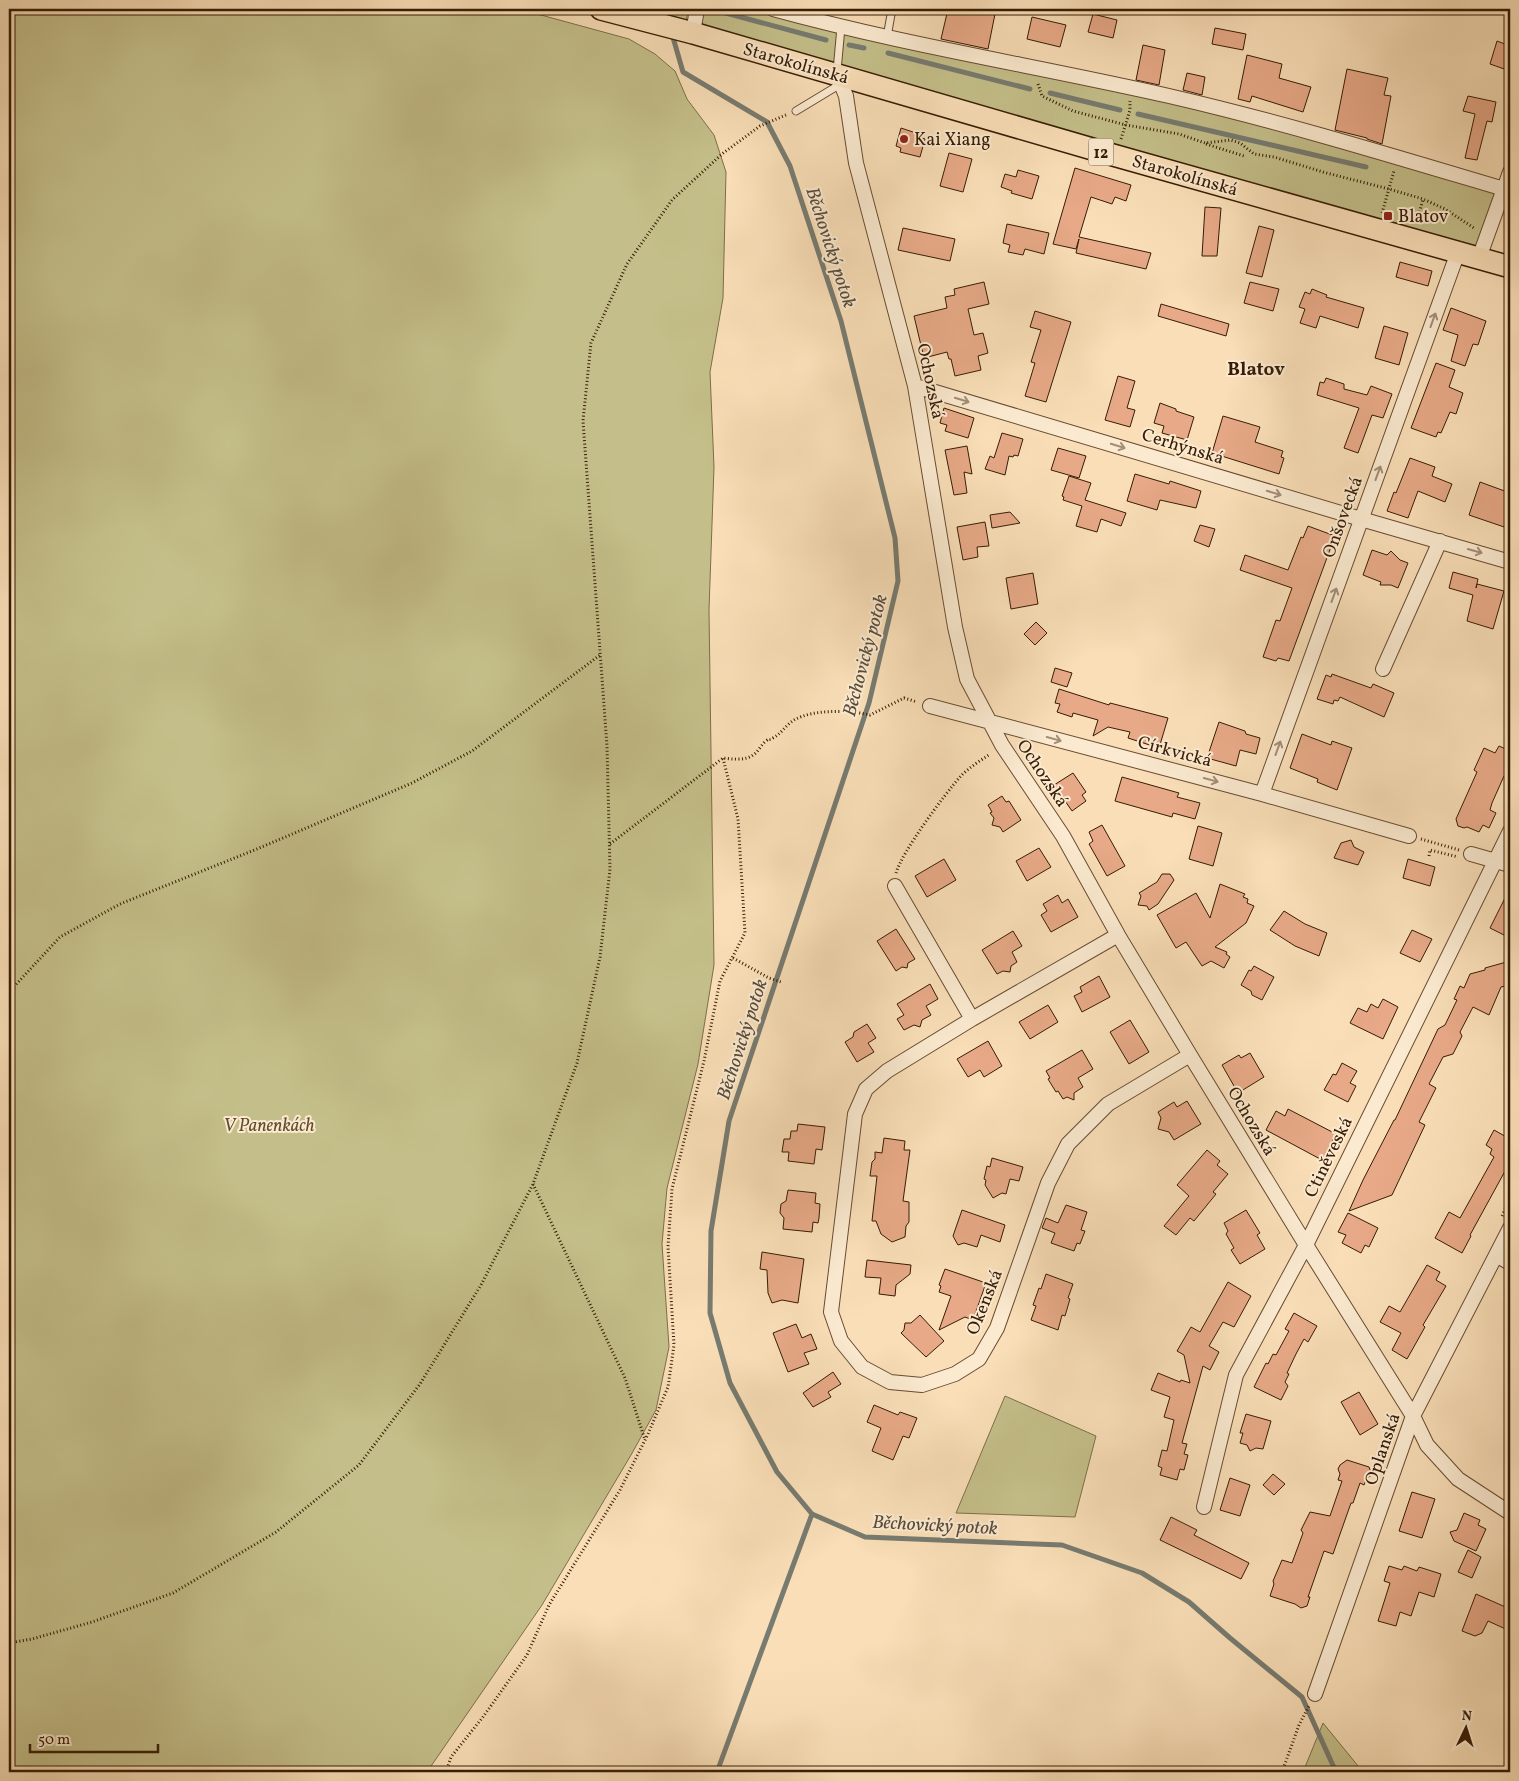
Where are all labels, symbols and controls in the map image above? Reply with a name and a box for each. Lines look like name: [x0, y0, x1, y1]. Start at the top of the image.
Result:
street label: Starokolínská: [740, 37, 852, 92]
place label: Kai Xiang: [914, 128, 991, 153]
marker: Kai Xiang: [898, 133, 910, 145]
road number: 12: [1088, 138, 1114, 166]
street label: Starokolínská: [1129, 149, 1241, 204]
water label: Běchovický potok: [798, 184, 862, 312]
place label: Blatov: [1398, 205, 1449, 230]
marker: Blatov: [1382, 210, 1394, 222]
one-way arrow: [1429, 313, 1438, 329]
street label: Ochozská: [909, 341, 950, 421]
district label: Blatov: [1227, 357, 1285, 383]
one-way arrow: [954, 396, 970, 406]
street label: Cerhýnská: [1138, 423, 1227, 472]
one-way arrow: [1109, 442, 1125, 452]
one-way arrow: [1374, 466, 1383, 482]
street label: Onšovecká: [1317, 473, 1370, 562]
one-way arrow: [1265, 488, 1281, 498]
one-way arrow: [1467, 547, 1483, 557]
one-way arrow: [1330, 588, 1339, 604]
water label: Běchovický potok: [837, 591, 895, 720]
street label: Církvická: [1135, 731, 1214, 774]
street label: Ochozská: [1010, 735, 1074, 813]
one-way arrow: [1045, 735, 1061, 744]
one-way arrow: [1274, 741, 1283, 756]
one-way arrow: [1202, 776, 1218, 786]
water label: Běchovický potok: [711, 976, 775, 1103]
street label: Ochozská: [1220, 1083, 1281, 1161]
street label: Ctiněveská: [1299, 1113, 1360, 1202]
park label: V Panenkách: [223, 1114, 315, 1139]
street label: Okenská: [961, 1266, 1010, 1339]
street label: Oplanská: [1359, 1410, 1407, 1489]
water label: Běchovický potok: [871, 1510, 999, 1542]
north arrow: [1442, 1704, 1492, 1754]
text: N: [1461, 1707, 1473, 1726]
scale bar: [30, 1721, 158, 1753]
text: 50 m: [38, 1730, 70, 1751]

